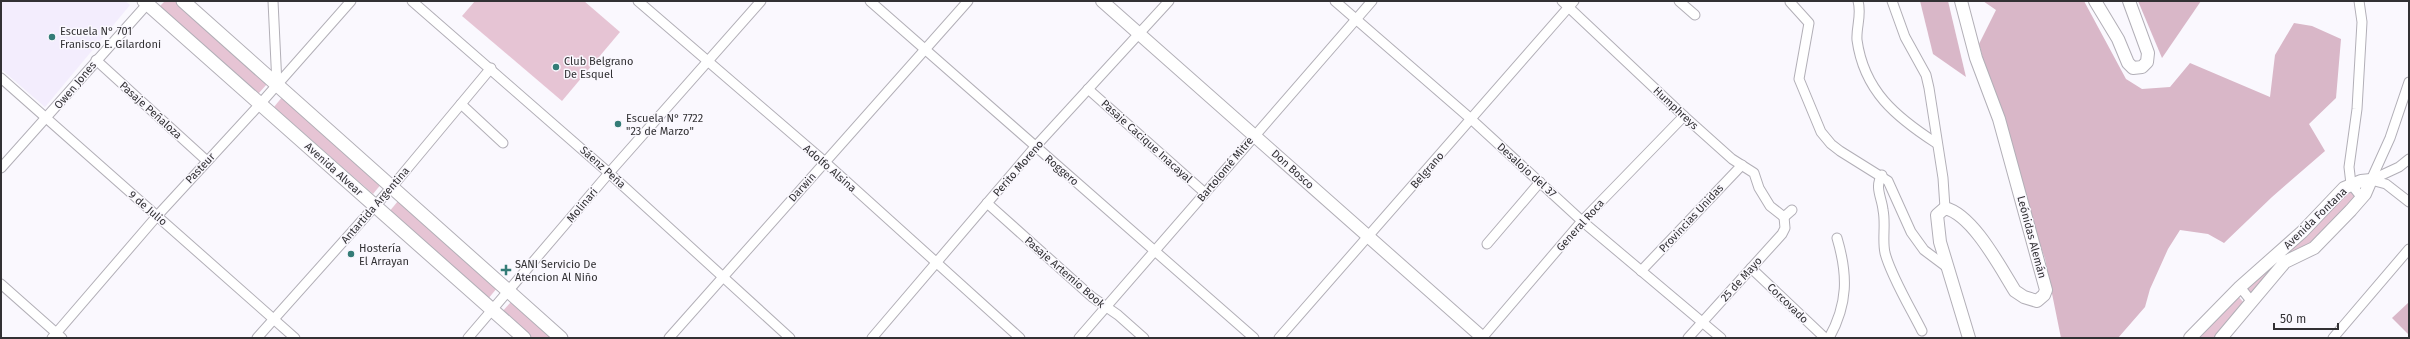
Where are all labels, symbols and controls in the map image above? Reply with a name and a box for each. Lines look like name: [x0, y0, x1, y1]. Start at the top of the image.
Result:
place label: Escuela N° 701 Franisco E. Gilardoni: [60, 25, 161, 51]
marker: Escuela N° 701 Franisco E. Gilardoni: [47, 32, 57, 42]
place label: Club Belgrano De Esquel: [564, 55, 633, 81]
street label: Owen Jones: [52, 59, 99, 112]
marker: Club Belgrano De Esquel: [551, 62, 561, 72]
street label: Pasaje Peñaloza: [117, 79, 184, 142]
street label: Humphreys: [1651, 84, 1701, 132]
street label: Pasaje Cacique Inacayal: [1099, 97, 1195, 186]
place label: Escuela N° 7722 "23 de Marzo": [626, 112, 703, 138]
marker: Escuela N° 7722 "23 de Marzo": [613, 119, 623, 129]
street label: Bartolomé Mitre: [1194, 134, 1256, 204]
street label: Perito Moreno: [990, 138, 1046, 199]
street label: Avenida Alvear: [302, 140, 366, 199]
street label: Desalojo del 37: [1494, 140, 1559, 200]
street label: Adolfo Alsina: [801, 142, 859, 195]
street label: Sáenz Peña: [577, 144, 628, 191]
street label: Don Bosco: [1269, 147, 1317, 192]
street label: Belgrano: [1408, 149, 1447, 191]
street label: Pasteur: [183, 150, 218, 186]
street label: Roggero: [1042, 152, 1081, 189]
street label: Antartida Argentina: [339, 164, 412, 246]
street label: Darwin: [786, 170, 819, 205]
street label: Provincias Unidas: [1657, 182, 1726, 255]
street label: Molinari: [564, 185, 601, 225]
street label: Avenida Fontana: [2281, 185, 2350, 252]
street label: 9 de Julio: [126, 188, 170, 229]
street label: Leónidas Alemán: [2014, 194, 2049, 280]
street label: General Roca: [1554, 197, 1607, 254]
street label: Pasaje Artemio Book: [1022, 234, 1108, 311]
place label: Hostería El Arrayan: [359, 242, 409, 268]
marker: Hostería El Arrayan: [346, 249, 356, 259]
street label: 25 de Mayo: [1718, 254, 1765, 304]
place label: SANI Servicio De Atencion Al Niño: [515, 258, 598, 284]
marker: SANI Servicio De Atencion Al Niño: [500, 264, 512, 276]
street label: Corcovado: [1764, 281, 1811, 326]
scale bar: [2274, 305, 2338, 331]
text: 50 m: [2280, 312, 2306, 326]

